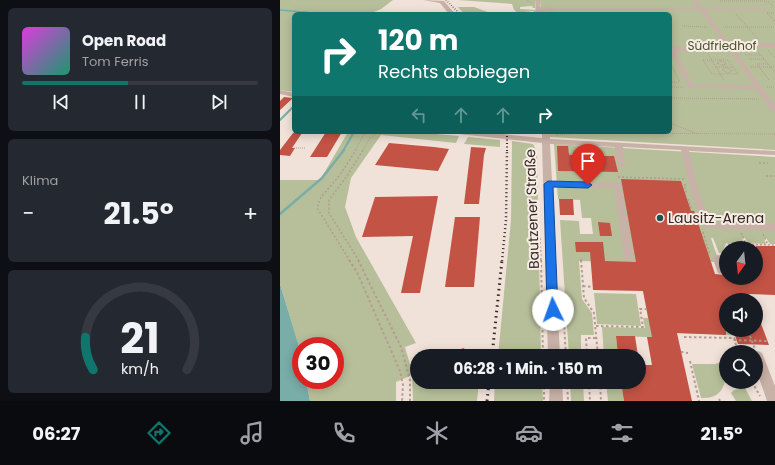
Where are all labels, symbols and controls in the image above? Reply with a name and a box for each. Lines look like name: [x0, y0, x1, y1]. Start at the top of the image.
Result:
text: 120 m: [378, 21, 458, 60]
icon: right: [312, 28, 364, 80]
text: Open Road: [82, 30, 166, 51]
park label: Südfriedhof: [687, 37, 757, 54]
text: Tom Ferris: [82, 52, 149, 71]
text: Rechts abbiegen: [378, 59, 530, 84]
icon: previous: [50, 91, 72, 113]
icon: pause: [129, 91, 151, 113]
icon: next: [208, 91, 230, 113]
icon: left: [408, 104, 430, 126]
icon: ahead: [450, 104, 472, 126]
icon: ahead: [492, 104, 514, 126]
icon: right: [534, 104, 556, 126]
pin: [571, 144, 605, 185]
street label: Bautzener Straße: [520, 148, 544, 269]
icon: arrive: [577, 150, 599, 172]
text: Klima: [22, 171, 58, 190]
text: 21.5°: [103, 192, 174, 235]
text: −: [22, 198, 34, 229]
text: +: [243, 198, 258, 229]
place label: Lausitz-Arena: [668, 208, 764, 228]
marker: Lausitz-Arena: [655, 213, 665, 223]
north arrow: [719, 241, 763, 285]
map controls: [719, 241, 763, 389]
position arrow: [532, 289, 574, 331]
button: sound: [719, 293, 763, 337]
text: 21: [120, 308, 160, 367]
speed limit sign: 30: [292, 337, 344, 389]
button: search: [719, 345, 763, 389]
text: km/h: [121, 358, 159, 378]
text: 06:28 · 1 Min. · 150 m: [453, 358, 603, 379]
icon: directions: [145, 419, 173, 447]
icon: music: [238, 419, 266, 447]
icon: phone: [330, 419, 358, 447]
icon: climate: [423, 419, 451, 447]
icon: car: [515, 419, 543, 447]
icon: filters: [608, 419, 636, 447]
text: 06:27: [32, 421, 81, 446]
text: 21.5°: [700, 421, 743, 446]

